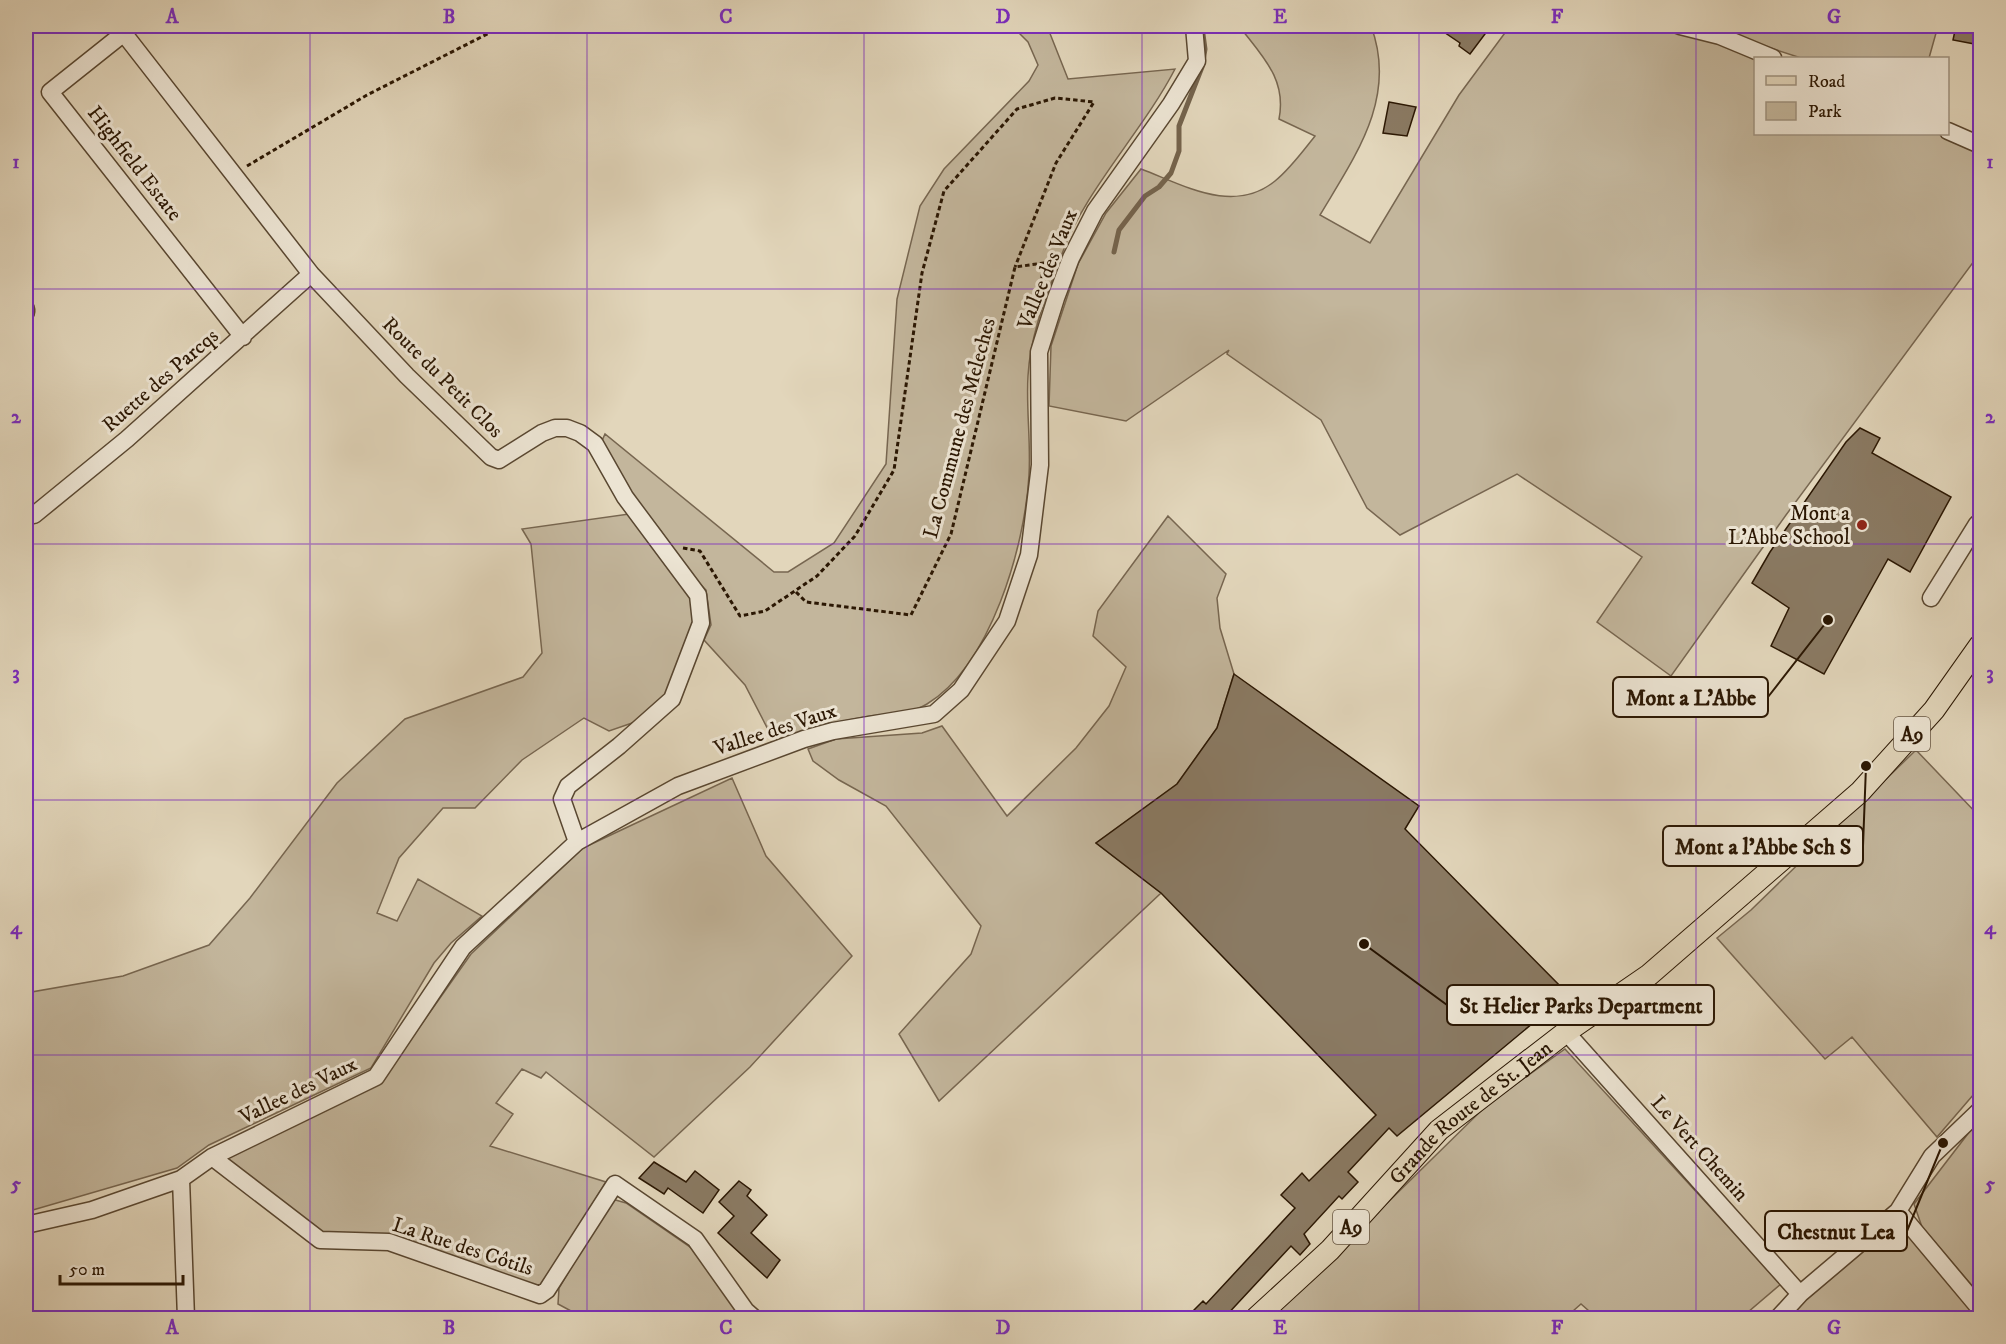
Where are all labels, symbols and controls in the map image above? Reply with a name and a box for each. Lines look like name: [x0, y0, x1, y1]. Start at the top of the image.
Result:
text: A: [165, 5, 180, 30]
text: B: [443, 5, 455, 30]
text: C: [719, 5, 733, 30]
text: D: [996, 5, 1011, 30]
text: E: [1273, 5, 1287, 30]
text: F: [1551, 5, 1564, 30]
text: G: [1827, 5, 1841, 30]
legend: [1754, 57, 1949, 135]
text: Road: [1808, 71, 1845, 93]
street label: Highfield Estate: [81, 101, 187, 227]
text: Park: [1808, 101, 1842, 123]
text: 1: [12, 150, 20, 175]
text: 1: [1986, 150, 1994, 175]
street label: Vallee des Vaux: [1012, 205, 1084, 334]
street label: Route du Petit Clos: [376, 312, 508, 444]
street label: La Commune des Meleches: [918, 315, 1002, 541]
street label: Ruette des Parcqs: [97, 323, 224, 438]
text: 2: [11, 405, 22, 430]
text: 2: [1985, 405, 1996, 430]
place label: Mont a L'Abbe School: [1728, 501, 1851, 551]
marker: Mont a L'Abbe School: [1855, 518, 1869, 532]
text: 3: [12, 661, 20, 686]
text: 3: [1986, 661, 1994, 686]
callout: Mont a L'Abbe: [1613, 677, 1768, 717]
text: Mont a L'Abbe: [1626, 685, 1756, 712]
street label: Vallee des Vaux: [710, 698, 840, 762]
road number: A9: [1894, 717, 1930, 751]
callout: Mont a l'Abbe Sch S: [1663, 826, 1863, 866]
text: Mont a l'Abbe Sch S: [1675, 834, 1851, 861]
text: 4: [10, 916, 23, 941]
text: 4: [1984, 916, 1997, 941]
callout: St Helier Parks Department: [1447, 985, 1714, 1025]
text: St Helier Parks Department: [1459, 993, 1703, 1020]
street label: Grande Route de St. Jean: [1384, 1035, 1558, 1190]
street label: Vallee des Vaux: [235, 1051, 361, 1131]
street label: Le Vert Chemin: [1645, 1090, 1754, 1207]
text: 5: [10, 1172, 21, 1197]
text: 5: [1984, 1172, 1995, 1197]
road number: A9: [1333, 1210, 1369, 1244]
callout: Chestnut Lea: [1765, 1211, 1907, 1251]
street label: La Rue des Côtils: [389, 1212, 536, 1282]
text: Chestnut Lea: [1777, 1219, 1895, 1246]
scale bar: [60, 1248, 183, 1286]
text: 50 m: [69, 1259, 105, 1281]
text: A: [165, 1316, 180, 1341]
text: B: [443, 1316, 455, 1341]
text: C: [719, 1316, 733, 1341]
text: D: [996, 1316, 1011, 1341]
text: E: [1273, 1316, 1287, 1341]
text: F: [1551, 1316, 1564, 1341]
text: G: [1827, 1316, 1841, 1341]

